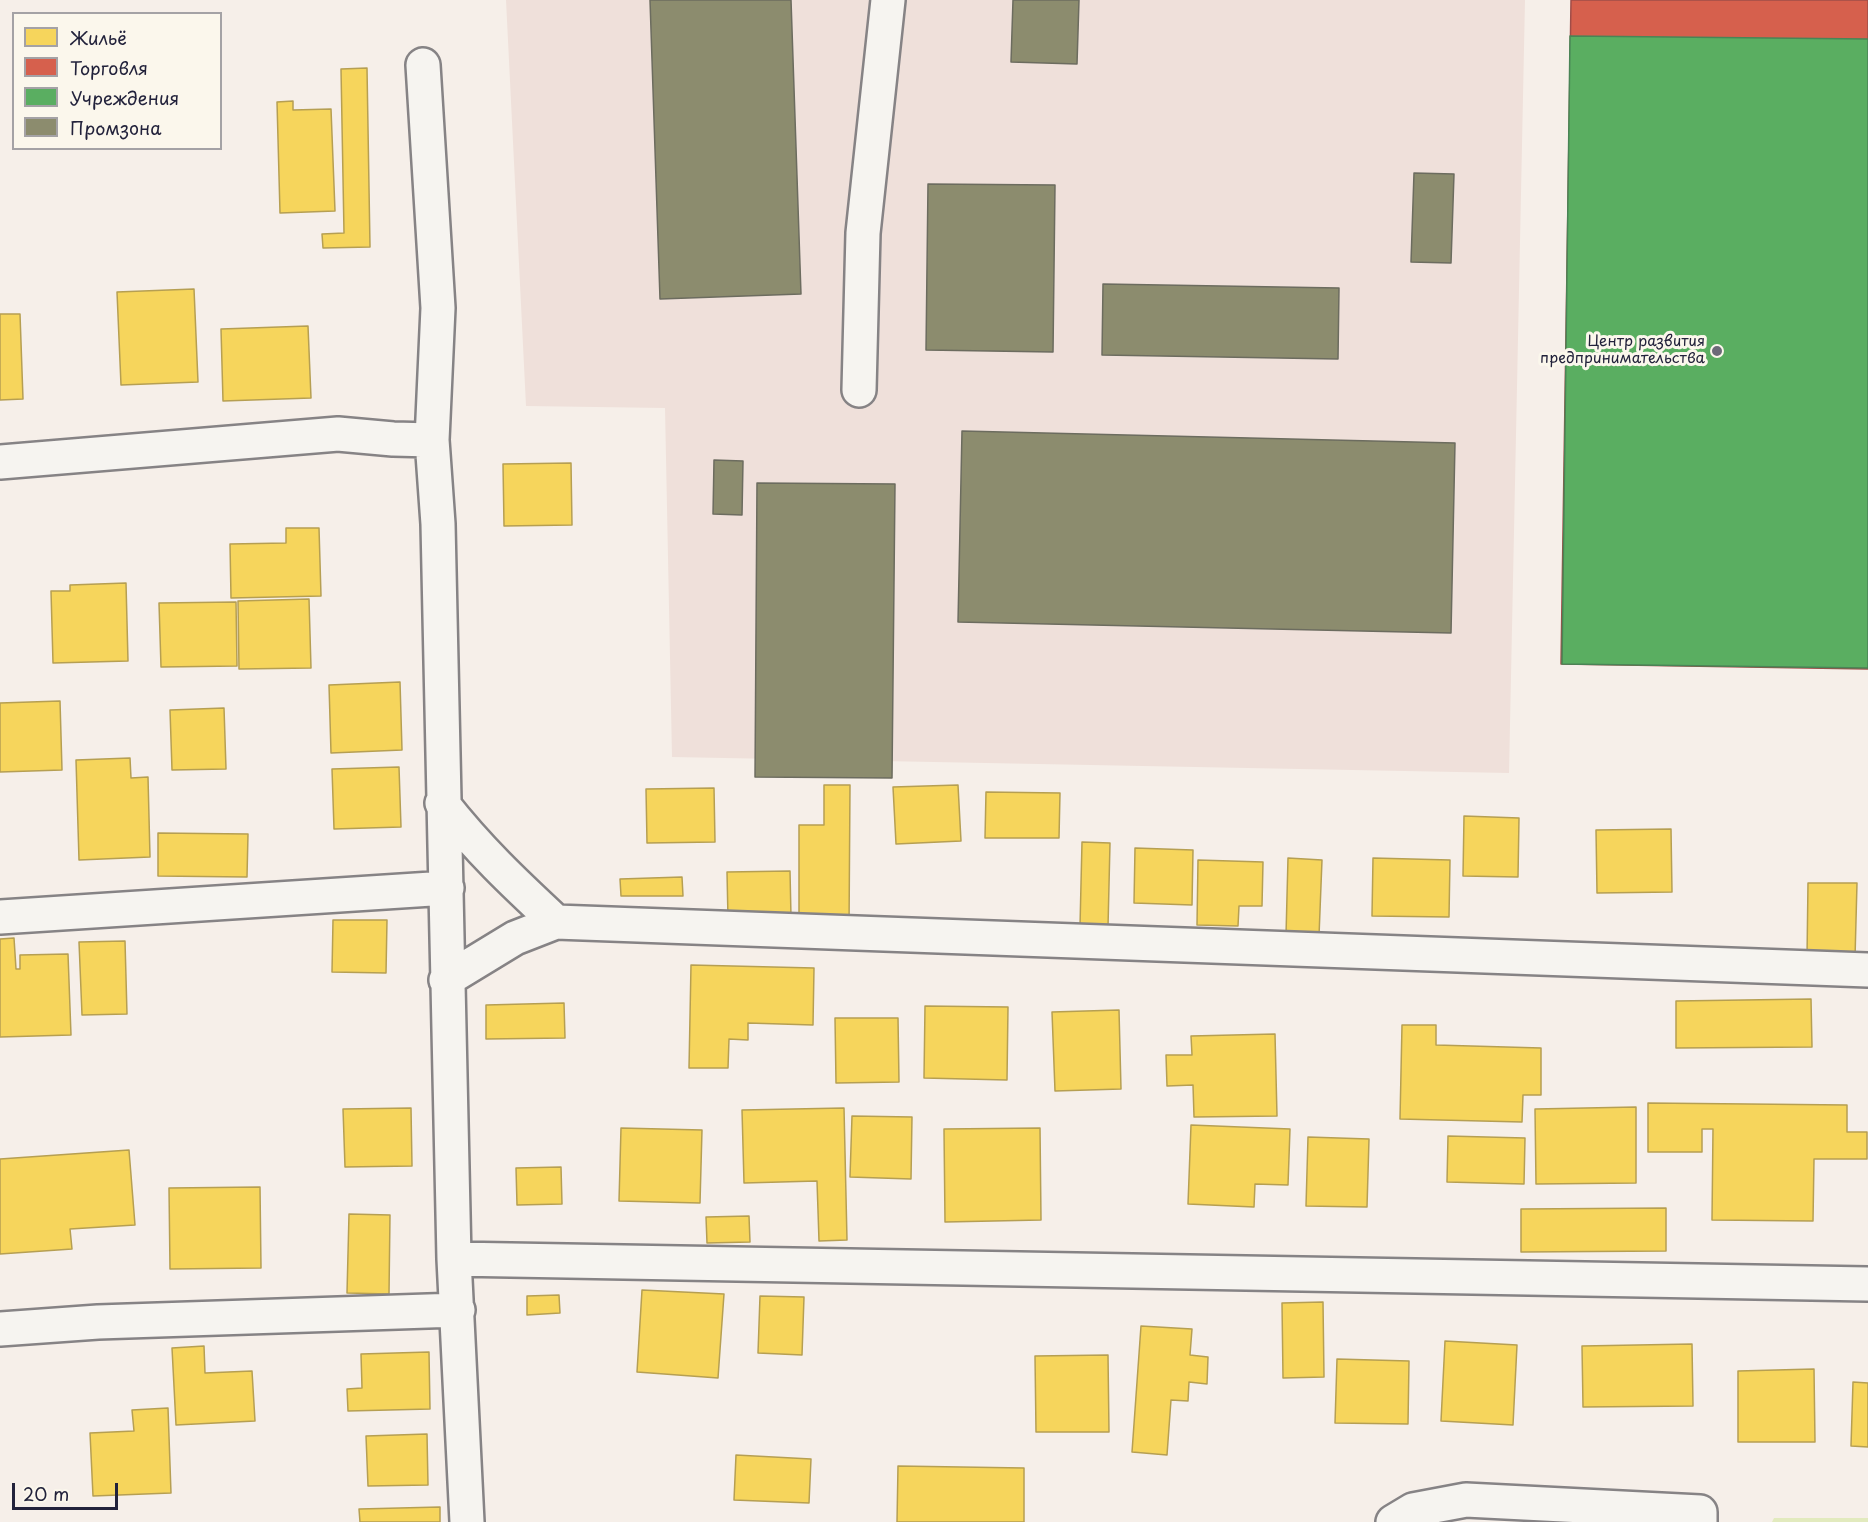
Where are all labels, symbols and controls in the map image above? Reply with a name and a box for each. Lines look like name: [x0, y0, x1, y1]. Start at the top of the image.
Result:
legend: [12, 12, 222, 150]
text: Жильё: [70, 24, 127, 51]
text: Торговля: [70, 54, 148, 81]
text: Учреждения: [70, 84, 179, 111]
text: Промзона: [70, 114, 161, 141]
place label: Центр развития предпринимательства: [1540, 333, 1705, 368]
marker: Центр развития предпринимательства: [1710, 344, 1724, 358]
scale bar: [15, 1471, 122, 1509]
text: 20 m: [23, 1480, 69, 1507]

